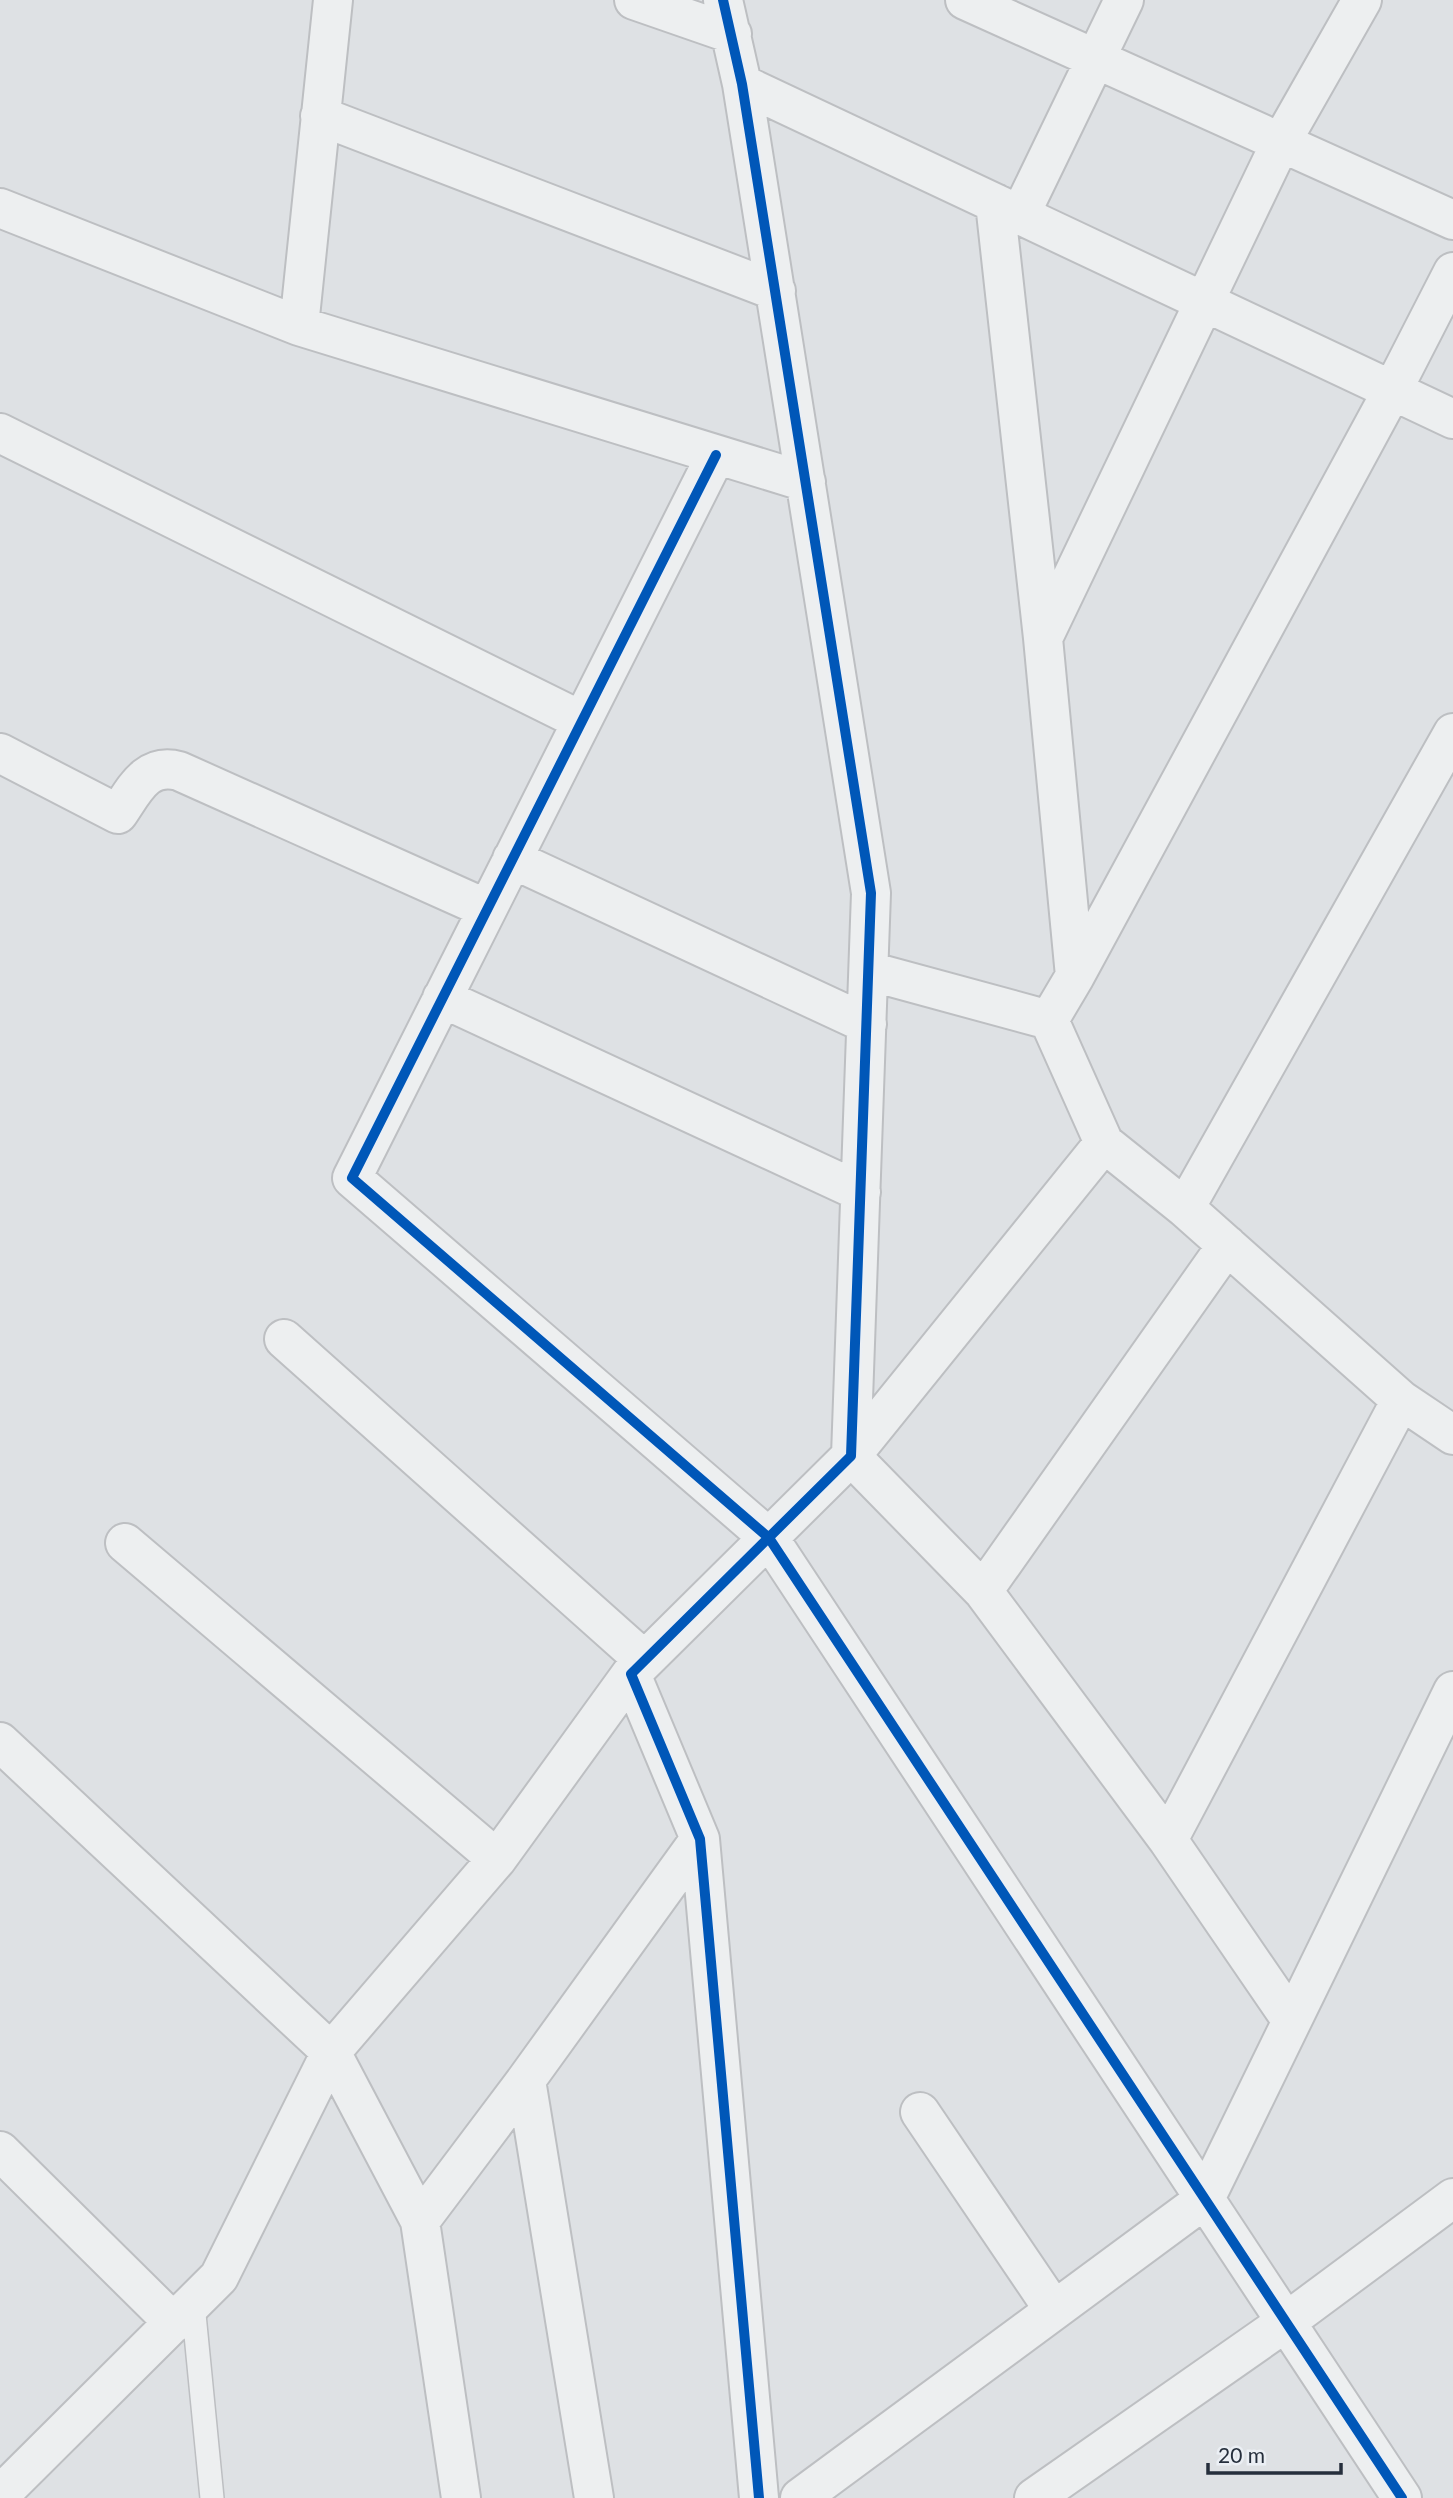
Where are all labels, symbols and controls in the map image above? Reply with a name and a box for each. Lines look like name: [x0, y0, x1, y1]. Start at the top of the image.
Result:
scale bar: [1208, 2432, 1341, 2476]
text: 20 m: [1218, 2442, 1265, 2467]

